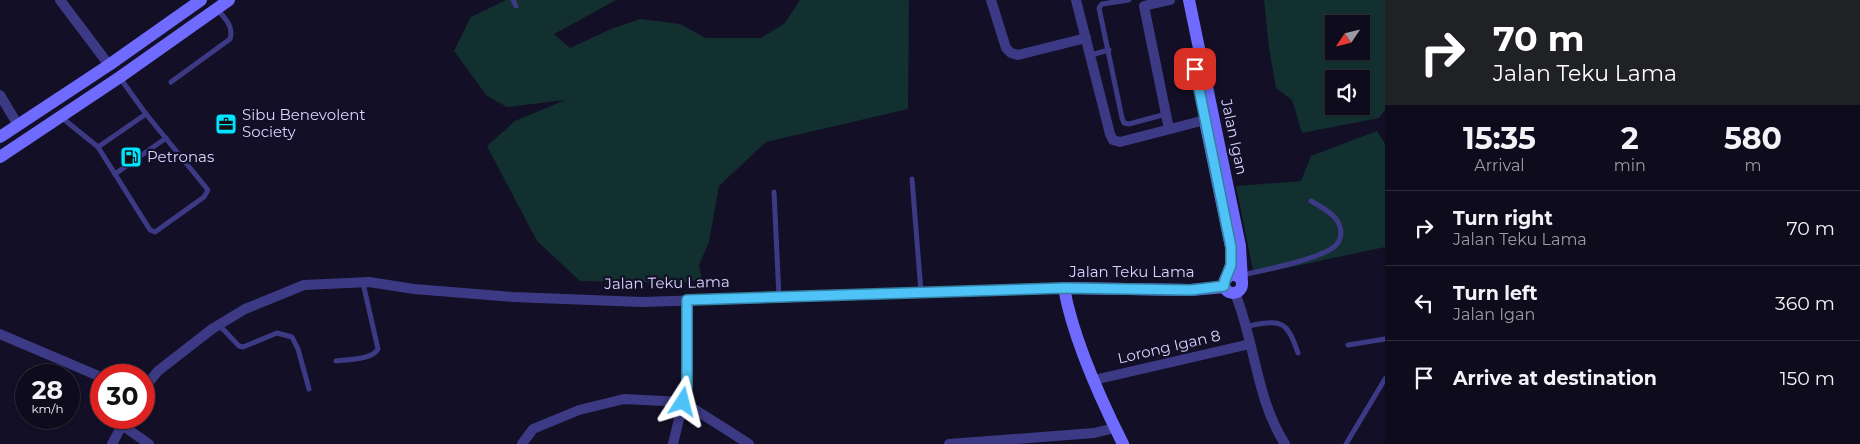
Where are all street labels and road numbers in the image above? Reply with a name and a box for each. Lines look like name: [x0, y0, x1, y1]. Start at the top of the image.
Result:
street label: Jalan Igan: [1217, 96, 1252, 177]
street label: Jalan Teku Lama: [1068, 262, 1195, 281]
street label: Jalan Teku Lama: [603, 272, 730, 293]
street label: Lorong Igan 8: [1116, 325, 1222, 368]

